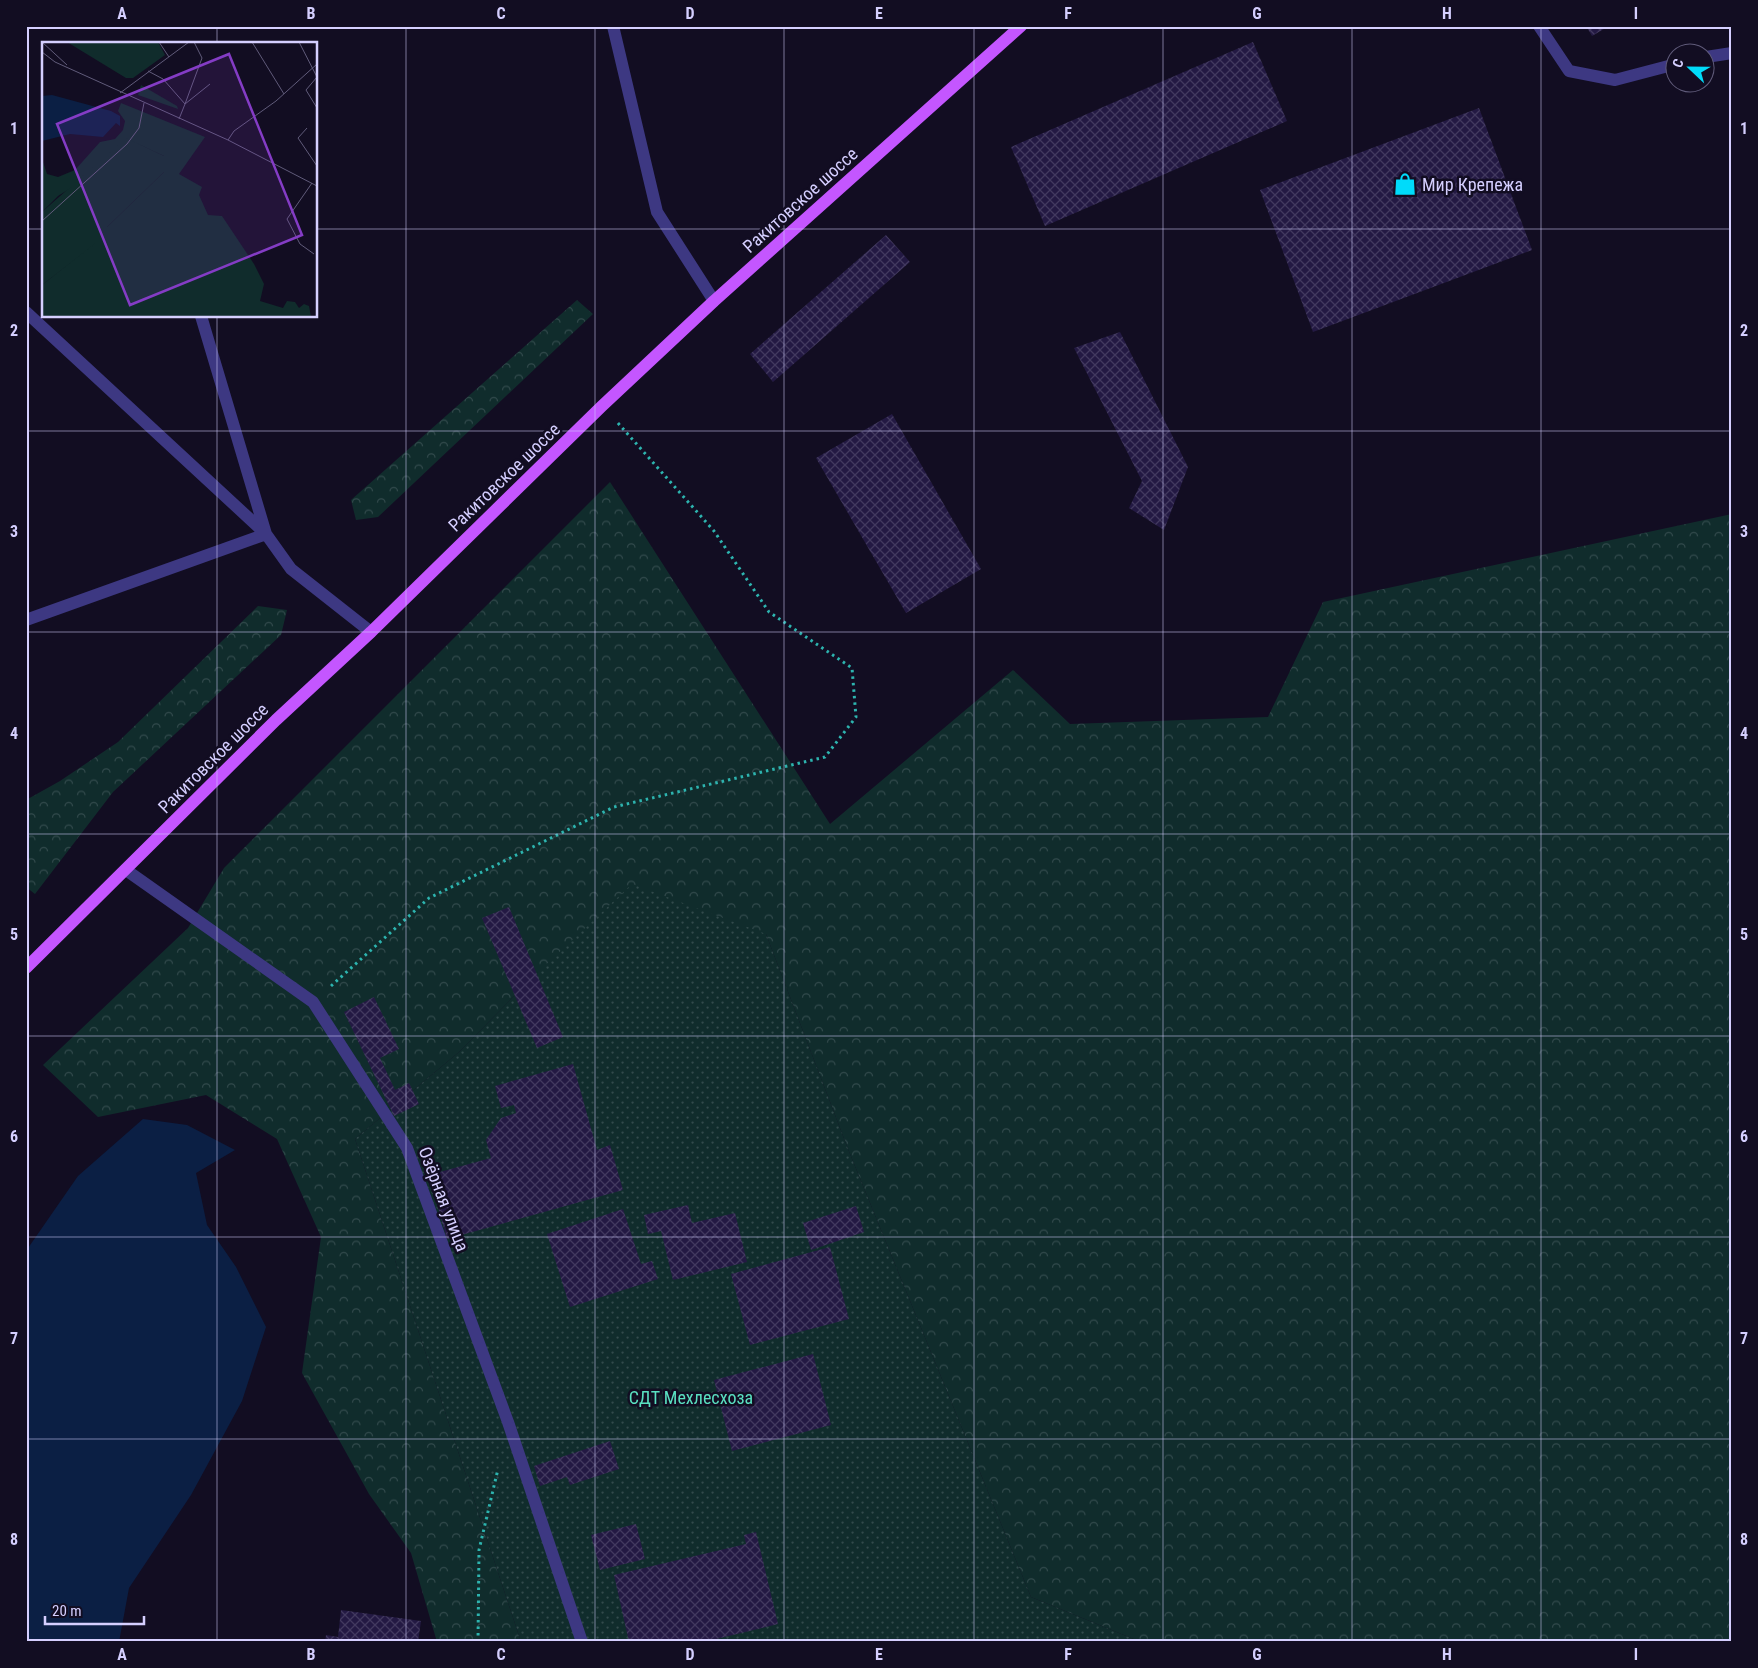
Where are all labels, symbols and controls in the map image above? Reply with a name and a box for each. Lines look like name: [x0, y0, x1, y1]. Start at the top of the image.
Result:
text: A: [117, 4, 127, 23]
text: B: [307, 4, 316, 23]
text: C: [496, 4, 506, 23]
text: D: [685, 4, 695, 23]
text: E: [875, 4, 883, 23]
text: F: [1064, 4, 1072, 23]
text: G: [1252, 4, 1262, 23]
text: H: [1442, 4, 1452, 23]
text: I: [1634, 4, 1638, 23]
inset map: [42, 42, 318, 318]
north arrow: [1666, 42, 1716, 92]
text: С: [1669, 56, 1687, 70]
text: 1: [10, 119, 18, 138]
text: 1: [1740, 119, 1748, 138]
street label: Ракитовское шоссе: [738, 143, 862, 257]
shop icon: Мир Крепежа: [1392, 171, 1418, 197]
place label: Мир Крепежа: [1422, 174, 1523, 195]
text: 2: [10, 321, 18, 340]
text: 2: [1740, 321, 1748, 340]
street label: Ракитовское шоссе: [444, 418, 564, 536]
text: 3: [10, 522, 18, 541]
text: 3: [1740, 522, 1748, 541]
street label: Ракитовское шоссе: [154, 699, 272, 817]
text: 4: [10, 724, 18, 743]
text: 4: [1740, 724, 1748, 743]
text: 5: [10, 925, 18, 944]
text: 5: [1740, 925, 1748, 944]
text: 6: [10, 1127, 18, 1146]
text: 6: [1740, 1127, 1748, 1146]
street label: Озёрная улица: [414, 1144, 474, 1254]
text: 7: [10, 1329, 18, 1348]
text: 7: [1740, 1329, 1748, 1348]
park label: СДТ Мехлесхоза: [629, 1387, 753, 1408]
text: 8: [10, 1530, 18, 1549]
text: 8: [1740, 1530, 1748, 1549]
scale bar: [45, 1593, 144, 1625]
text: 20 m: [52, 1602, 82, 1620]
text: A: [117, 1645, 127, 1664]
text: B: [307, 1645, 316, 1664]
text: C: [496, 1645, 506, 1664]
text: D: [685, 1645, 695, 1664]
text: E: [875, 1645, 883, 1664]
text: F: [1064, 1645, 1072, 1664]
text: G: [1252, 1645, 1262, 1664]
text: H: [1442, 1645, 1452, 1664]
text: I: [1634, 1645, 1638, 1664]

